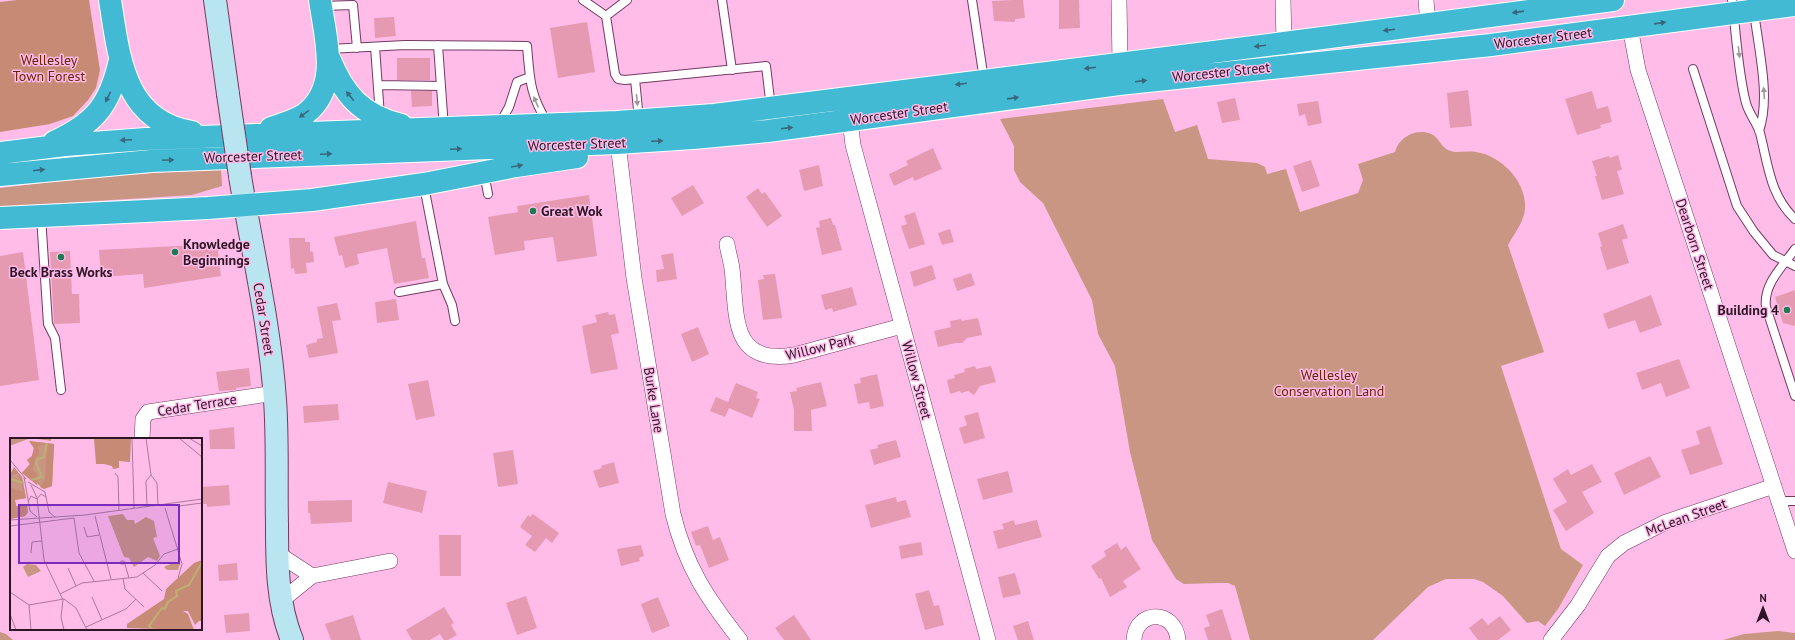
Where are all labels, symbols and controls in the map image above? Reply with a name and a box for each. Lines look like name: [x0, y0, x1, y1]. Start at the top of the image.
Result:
one-way arrow: [1512, 9, 1524, 15]
one-way arrow: [1654, 20, 1666, 26]
street label: Worcester Street: [1493, 23, 1593, 53]
one-way arrow: [1383, 27, 1395, 33]
one-way arrow: [1254, 43, 1267, 49]
one-way arrow: [1736, 46, 1742, 58]
park label: Wellesley Town Forest: [13, 51, 85, 85]
street label: Worcester Street: [1171, 58, 1271, 86]
one-way arrow: [1084, 65, 1096, 71]
one-way arrow: [1135, 78, 1148, 85]
one-way arrow: [955, 81, 967, 87]
one-way arrow: [1760, 87, 1767, 99]
one-way arrow: [105, 91, 111, 103]
one-way arrow: [346, 91, 355, 102]
one-way arrow: [634, 94, 641, 106]
one-way arrow: [1007, 95, 1019, 101]
one-way arrow: [532, 96, 539, 108]
street label: Worcester Street: [849, 97, 949, 129]
one-way arrow: [299, 110, 309, 118]
one-way arrow: [781, 125, 793, 131]
street label: Worcester Street: [528, 133, 627, 155]
one-way arrow: [120, 137, 132, 144]
one-way arrow: [651, 137, 663, 144]
street label: Worcester Street: [204, 145, 303, 167]
one-way arrow: [450, 146, 463, 152]
one-way arrow: [320, 150, 332, 157]
one-way arrow: [162, 157, 175, 163]
one-way arrow: [511, 163, 523, 169]
one-way arrow: [33, 167, 45, 173]
street label: Dearborn Street: [1672, 196, 1718, 292]
place label: Great Wok: [541, 202, 602, 220]
marker: Great Wok: [528, 206, 538, 216]
place label: Knowledge Beginnings: [183, 235, 250, 269]
marker: Knowledge Beginnings: [170, 247, 180, 257]
marker: Beck Brass Works: [56, 252, 66, 262]
place label: Beck Brass Works: [9, 263, 113, 281]
street label: Cedar Street: [249, 281, 279, 357]
place label: Building 4: [1717, 301, 1779, 319]
marker: Building 4: [1782, 305, 1792, 315]
street label: Willow Park: [784, 330, 857, 364]
street label: Willow Street: [898, 339, 936, 421]
street label: Burke Lane: [640, 366, 668, 434]
park label: Wellesley Conservation Land: [1274, 366, 1384, 400]
street label: Cedar Terrace: [156, 390, 238, 420]
inset map: [10, 438, 202, 630]
street label: McLean Street: [1643, 494, 1729, 540]
north arrow: [1743, 588, 1783, 628]
text: N: [1759, 591, 1767, 605]

